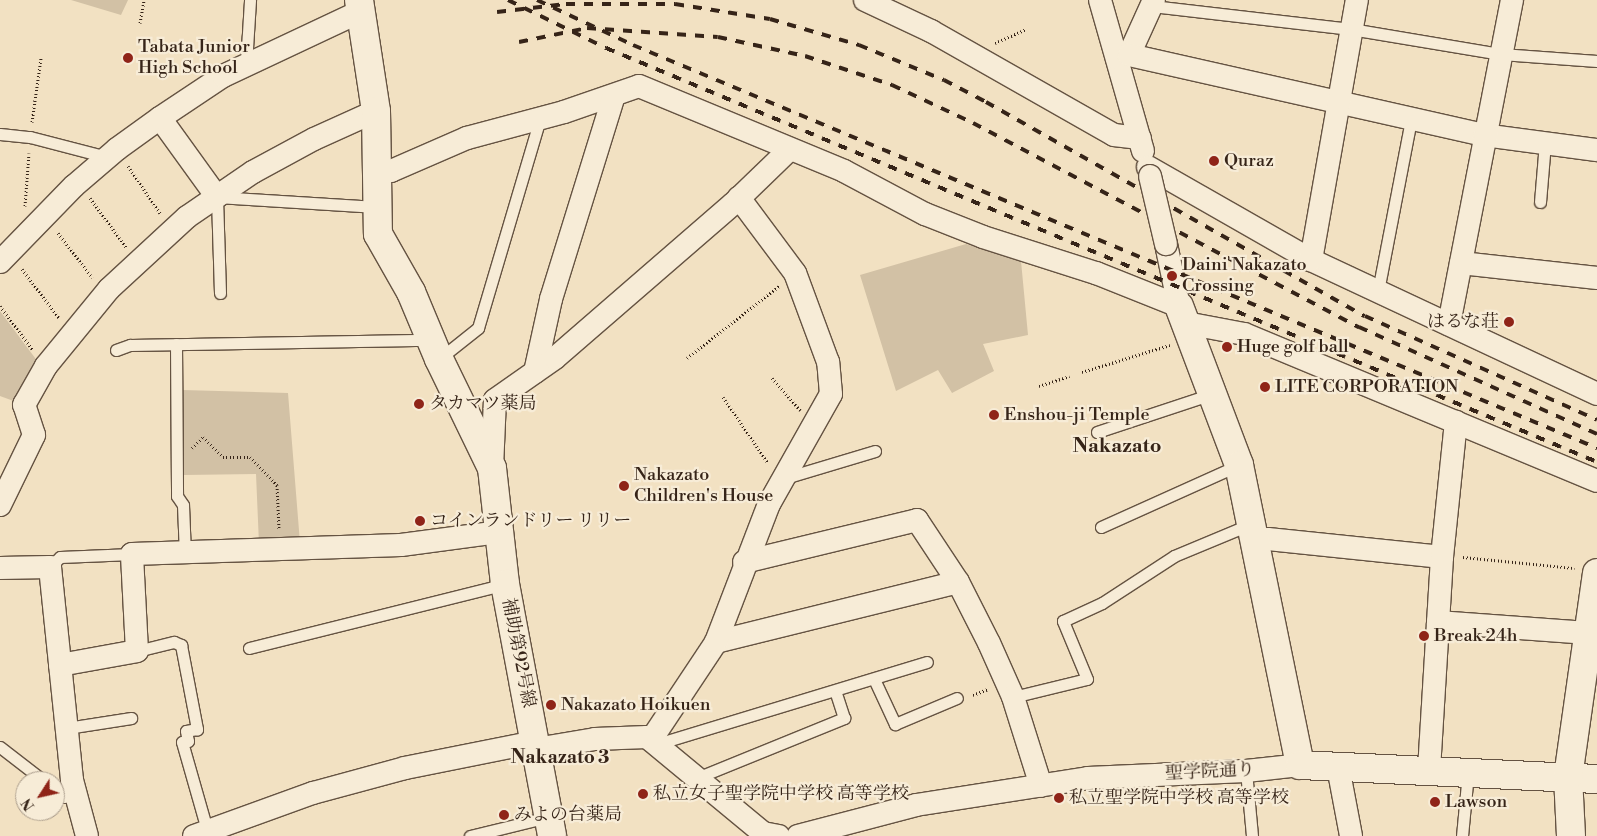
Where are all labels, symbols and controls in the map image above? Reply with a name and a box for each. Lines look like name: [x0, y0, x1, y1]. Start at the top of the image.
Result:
place label: Tabata Junior High School: [138, 37, 250, 80]
marker: Tabata Junior High School: [122, 52, 134, 64]
place label: Quraz: [1224, 150, 1274, 172]
marker: Quraz: [1208, 155, 1220, 167]
place label: Daini Nakazato Crossing: [1182, 255, 1307, 298]
marker: Daini Nakazato Crossing: [1166, 270, 1178, 282]
place label: はるな荘: [1427, 311, 1499, 333]
marker: はるな荘: [1503, 316, 1515, 328]
place label: Huge golf ball: [1237, 336, 1349, 358]
marker: Huge golf ball: [1221, 341, 1233, 353]
place label: LITE CORPORATION: [1275, 376, 1458, 398]
marker: LITE CORPORATION: [1259, 381, 1271, 393]
place label: タカマツ薬局: [429, 393, 537, 415]
marker: タカマツ薬局: [413, 398, 425, 410]
place label: Enshou-ji Temple: [1004, 404, 1149, 426]
marker: Enshou-ji Temple: [988, 409, 1000, 421]
district label: Nakazato: [1072, 434, 1162, 458]
place label: Nakazato Children's House: [634, 465, 773, 508]
marker: Nakazato Children's House: [618, 480, 630, 492]
place label: コインランドリー リリー: [430, 510, 632, 532]
marker: コインランドリー リリー: [414, 515, 426, 527]
street label: 補助第92号線: [497, 596, 539, 710]
place label: Break 24h: [1434, 625, 1517, 647]
marker: Break 24h: [1418, 630, 1430, 642]
place label: Nakazato Hoikuen: [561, 694, 711, 716]
marker: Nakazato Hoikuen: [545, 699, 557, 711]
district label: Nakazato 3: [510, 747, 610, 769]
street label: 聖学院通り: [1164, 759, 1256, 785]
north arrow: [15, 771, 65, 821]
place label: 私立女子聖学院中学校 高等学校: [653, 783, 909, 805]
place label: 私立聖学院中学校 高等学校: [1069, 787, 1289, 809]
marker: 私立女子聖学院中学校 高等学校: [637, 788, 649, 800]
place label: Lawson: [1445, 791, 1507, 813]
marker: 私立聖学院中学校 高等学校: [1053, 792, 1065, 804]
text: N: [18, 794, 39, 814]
marker: Lawson: [1429, 796, 1441, 808]
place label: みよの台薬局: [514, 804, 622, 826]
marker: みよの台薬局: [498, 809, 510, 821]

